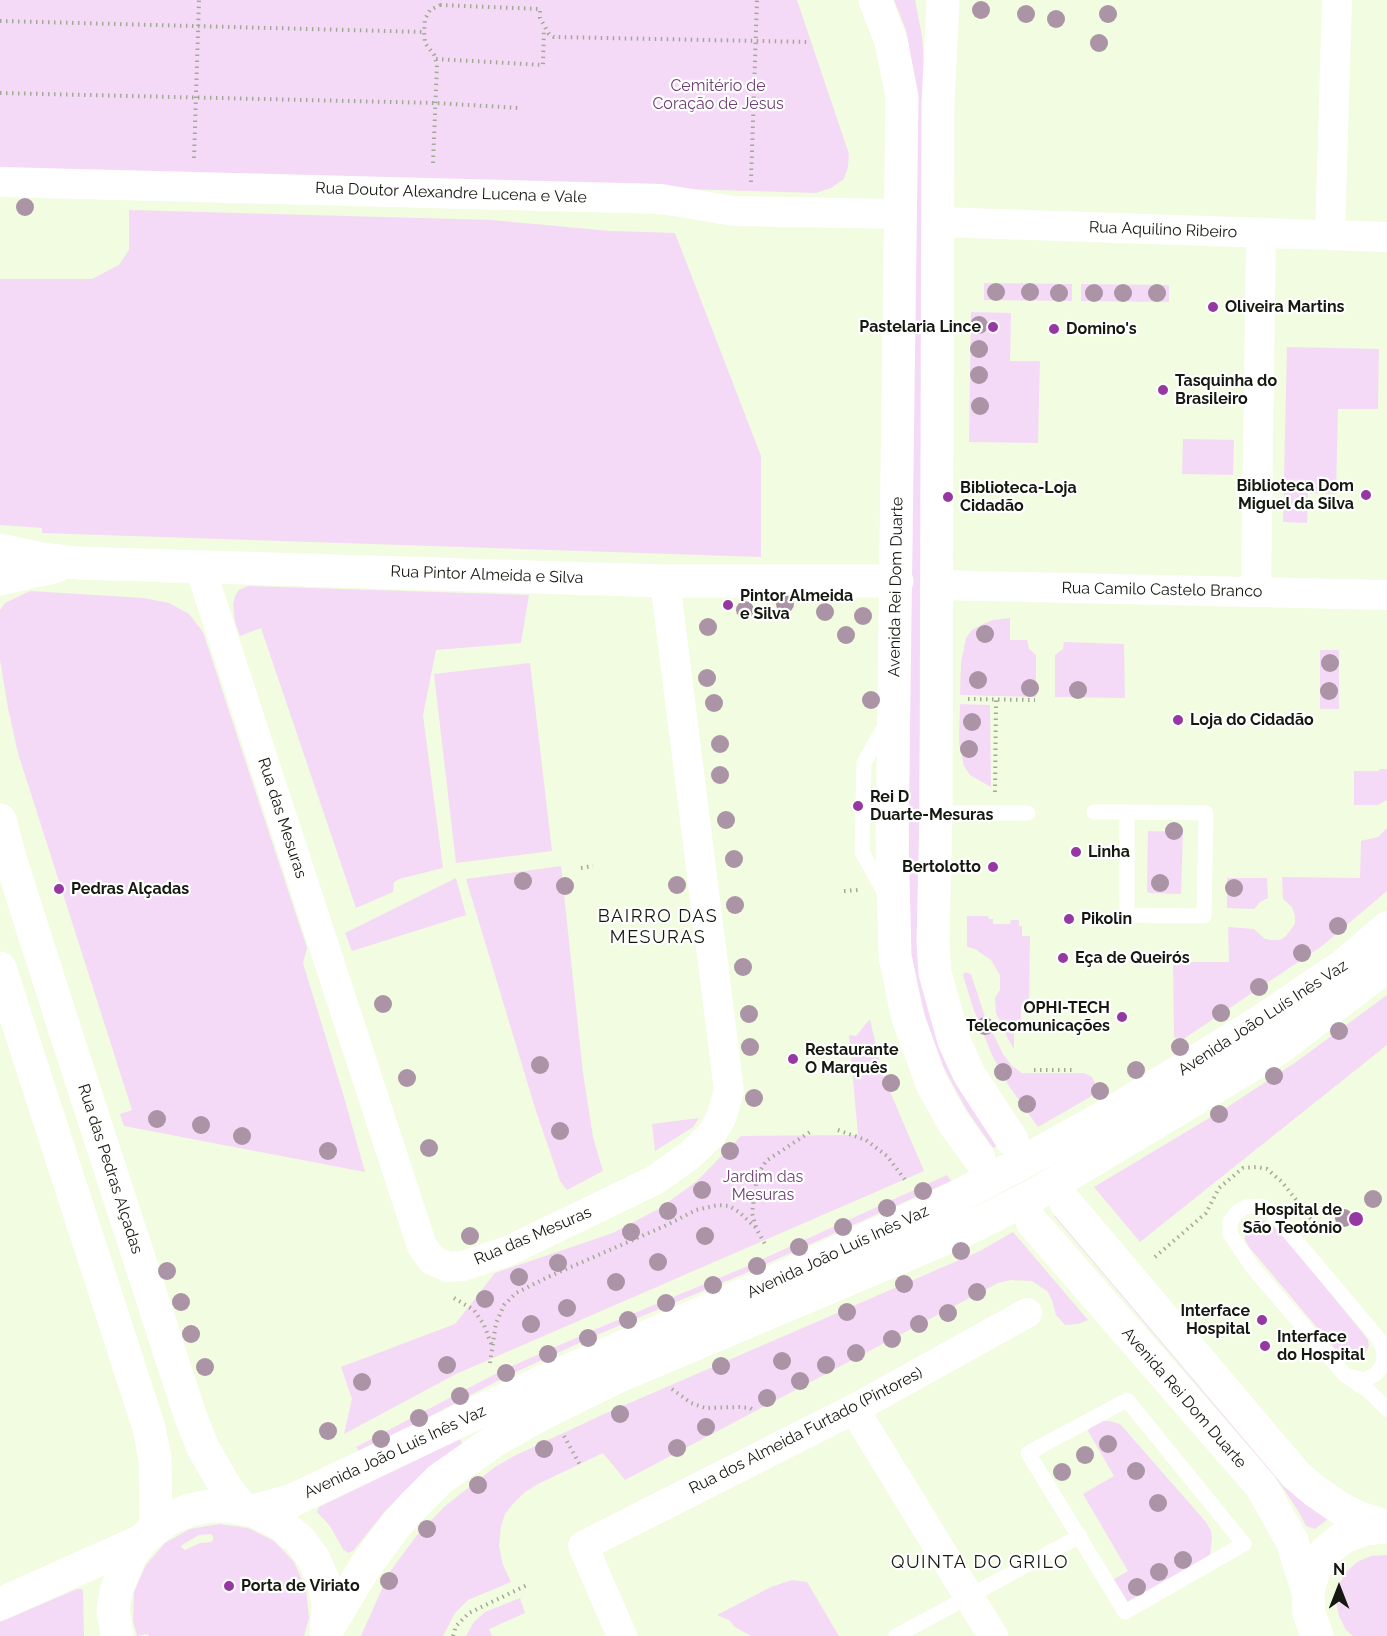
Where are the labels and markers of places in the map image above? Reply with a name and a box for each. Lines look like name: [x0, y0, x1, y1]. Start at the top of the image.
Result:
place label: Oliveira Martins: [1225, 297, 1345, 317]
marker: Oliveira Martins: [1206, 300, 1220, 314]
place label: Pastelaria Lince: [859, 317, 981, 337]
place label: Domino's: [1066, 319, 1137, 339]
marker: Pastelaria Lince: [986, 320, 1000, 334]
marker: Domino's: [1047, 322, 1061, 336]
place label: Tasquinha do Brasileiro: [1175, 371, 1277, 409]
marker: Tasquinha do Brasileiro: [1156, 383, 1170, 397]
place label: Biblioteca Dom Miguel da Silva: [1236, 476, 1354, 514]
place label: Biblioteca-Loja Cidadão: [960, 478, 1077, 516]
marker: Biblioteca Dom Miguel da Silva: [1359, 488, 1373, 502]
marker: Biblioteca-Loja Cidadão: [941, 490, 955, 504]
place label: Pintor Almeida e Silva: [740, 586, 853, 624]
marker: Pintor Almeida e Silva: [721, 598, 735, 612]
place label: Loja do Cidadão: [1190, 710, 1314, 730]
marker: Loja do Cidadão: [1171, 713, 1185, 727]
place label: Rei D Duarte-Mesuras: [870, 787, 993, 825]
marker: Rei D Duarte-Mesuras: [851, 799, 865, 813]
place label: Linha: [1088, 842, 1130, 862]
marker: Linha: [1069, 845, 1083, 859]
place label: Bertolotto: [902, 857, 981, 877]
marker: Bertolotto: [986, 860, 1000, 874]
place label: Pedras Alçadas: [71, 879, 189, 899]
marker: Pedras Alçadas: [52, 882, 66, 896]
place label: Pikolin: [1081, 909, 1132, 929]
marker: Pikolin: [1062, 912, 1076, 926]
place label: Eça de Queirós: [1075, 948, 1190, 968]
marker: Eça de Queirós: [1056, 951, 1070, 965]
place label: OPHI-TECH Telecomunicações: [966, 998, 1110, 1036]
marker: OPHI-TECH Telecomunicações: [1115, 1010, 1129, 1024]
place label: Restaurante O Marquês: [805, 1040, 899, 1078]
marker: Restaurante O Marquês: [786, 1052, 800, 1066]
place label: Hospital de São Teotónio: [1243, 1200, 1342, 1238]
marker: Hospital de São Teotónio: [1347, 1210, 1365, 1228]
place label: Interface Hospital: [1180, 1301, 1250, 1339]
marker: Interface Hospital: [1255, 1313, 1269, 1327]
place label: Interface do Hospital: [1277, 1327, 1365, 1365]
marker: Interface do Hospital: [1258, 1339, 1272, 1353]
place label: Porta de Viriato: [241, 1576, 360, 1596]
marker: Porta de Viriato: [222, 1579, 236, 1593]

